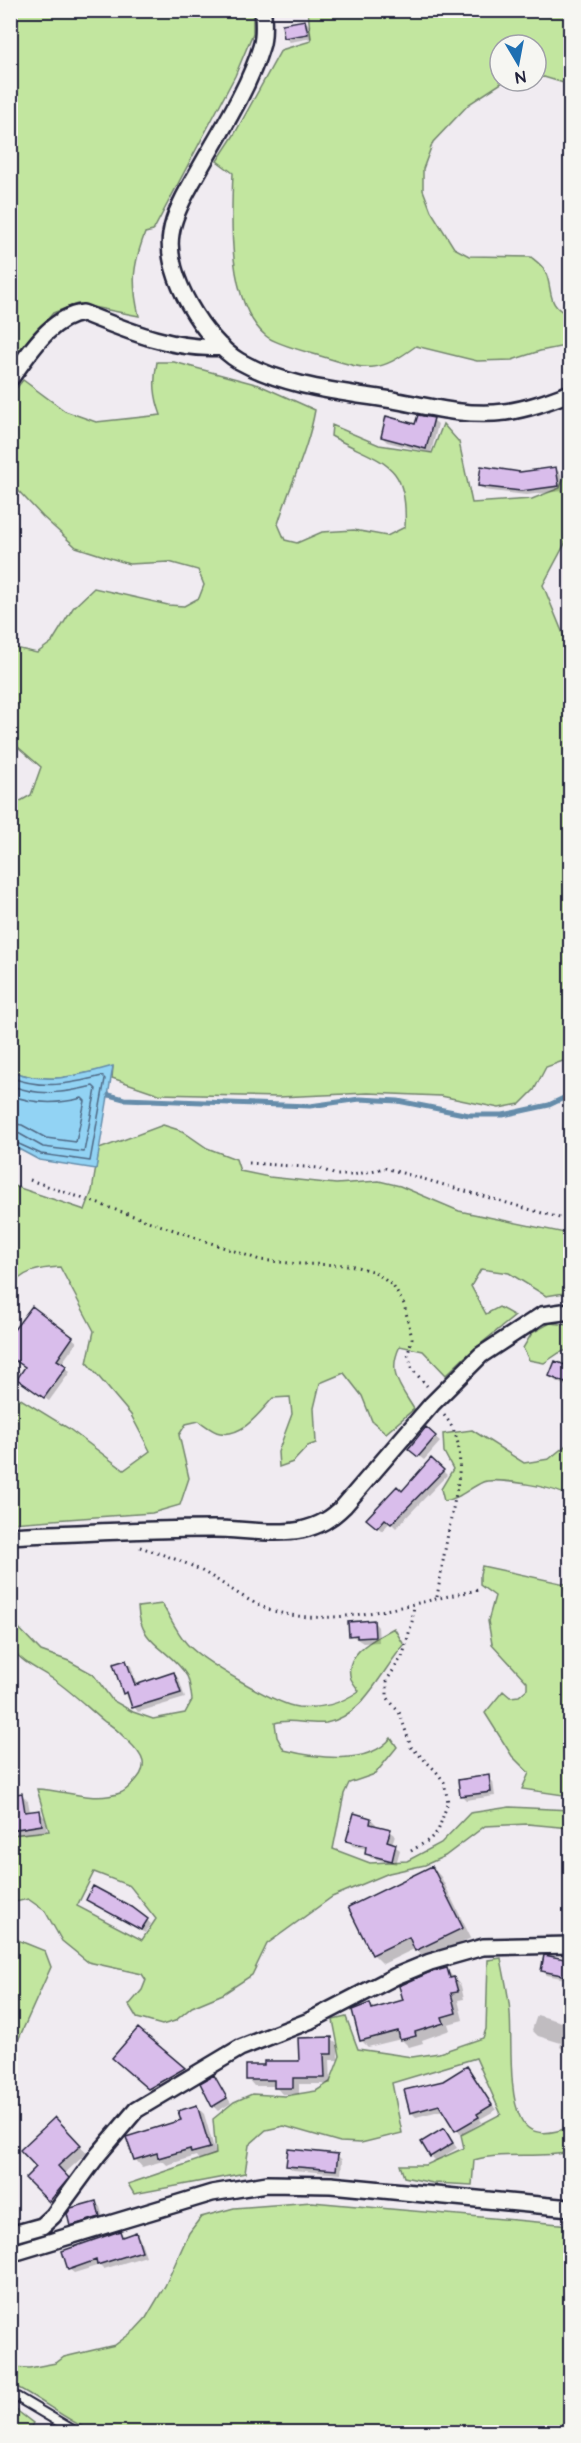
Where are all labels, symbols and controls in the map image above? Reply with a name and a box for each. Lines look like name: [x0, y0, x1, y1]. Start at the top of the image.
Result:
north arrow: [488, 33, 548, 93]
text: N: [514, 65, 527, 88]

